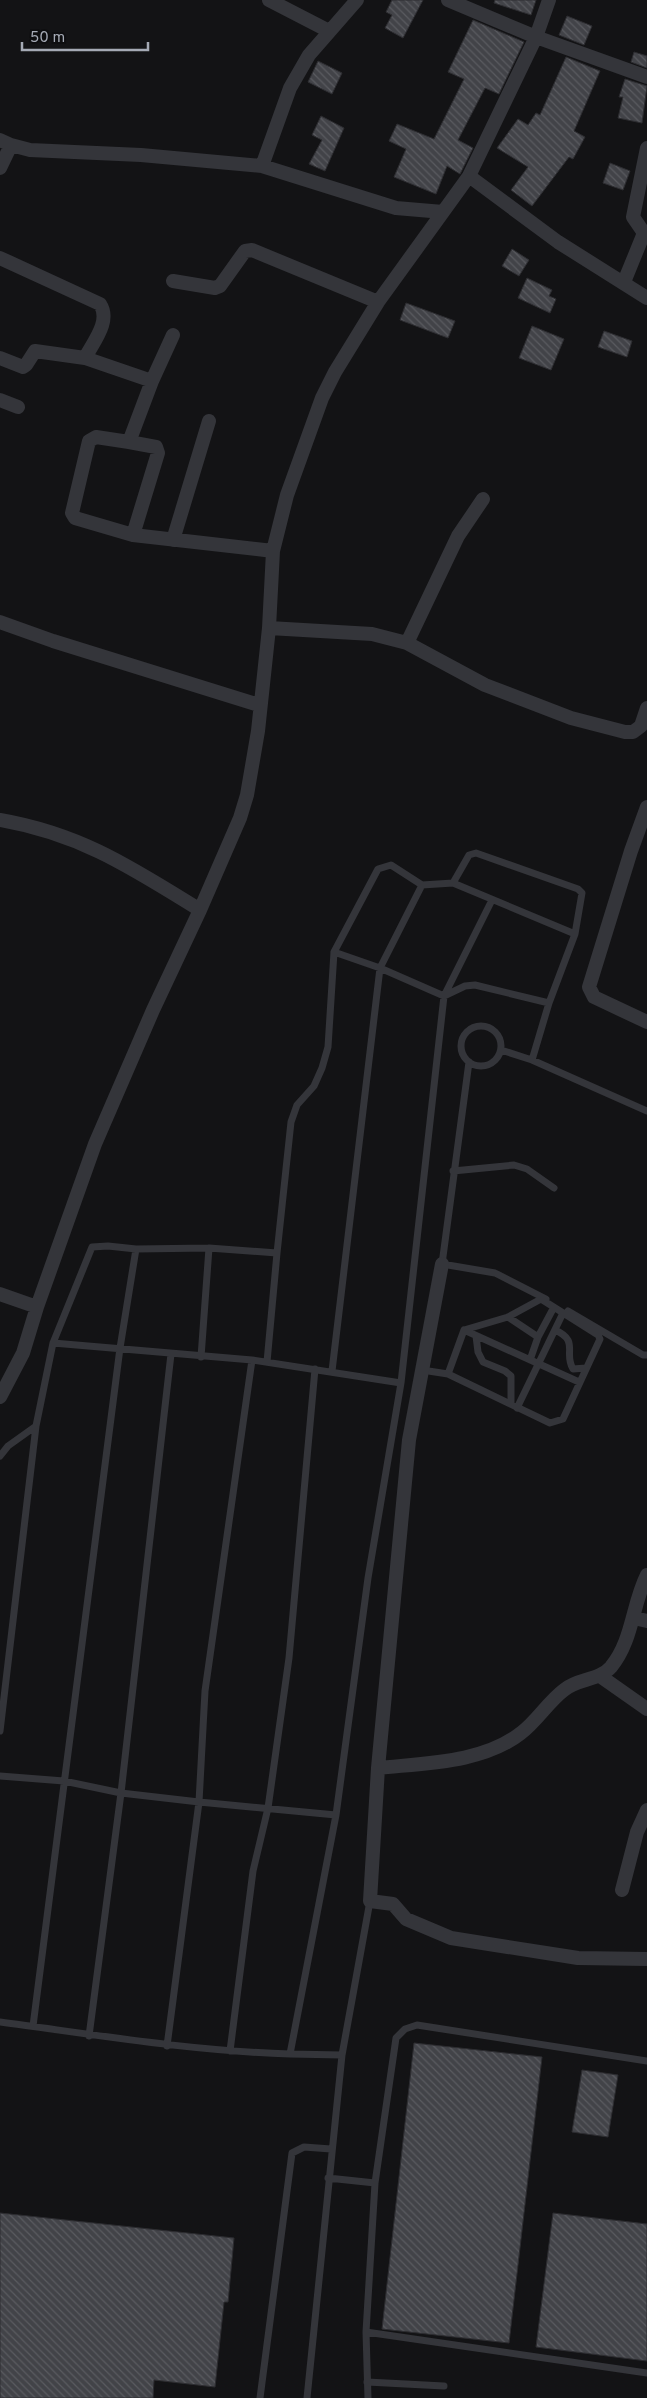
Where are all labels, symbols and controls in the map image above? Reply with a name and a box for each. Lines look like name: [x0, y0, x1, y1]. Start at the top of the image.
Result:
scale bar: [22, 20, 149, 52]
text: 50 m: [30, 29, 65, 48]

